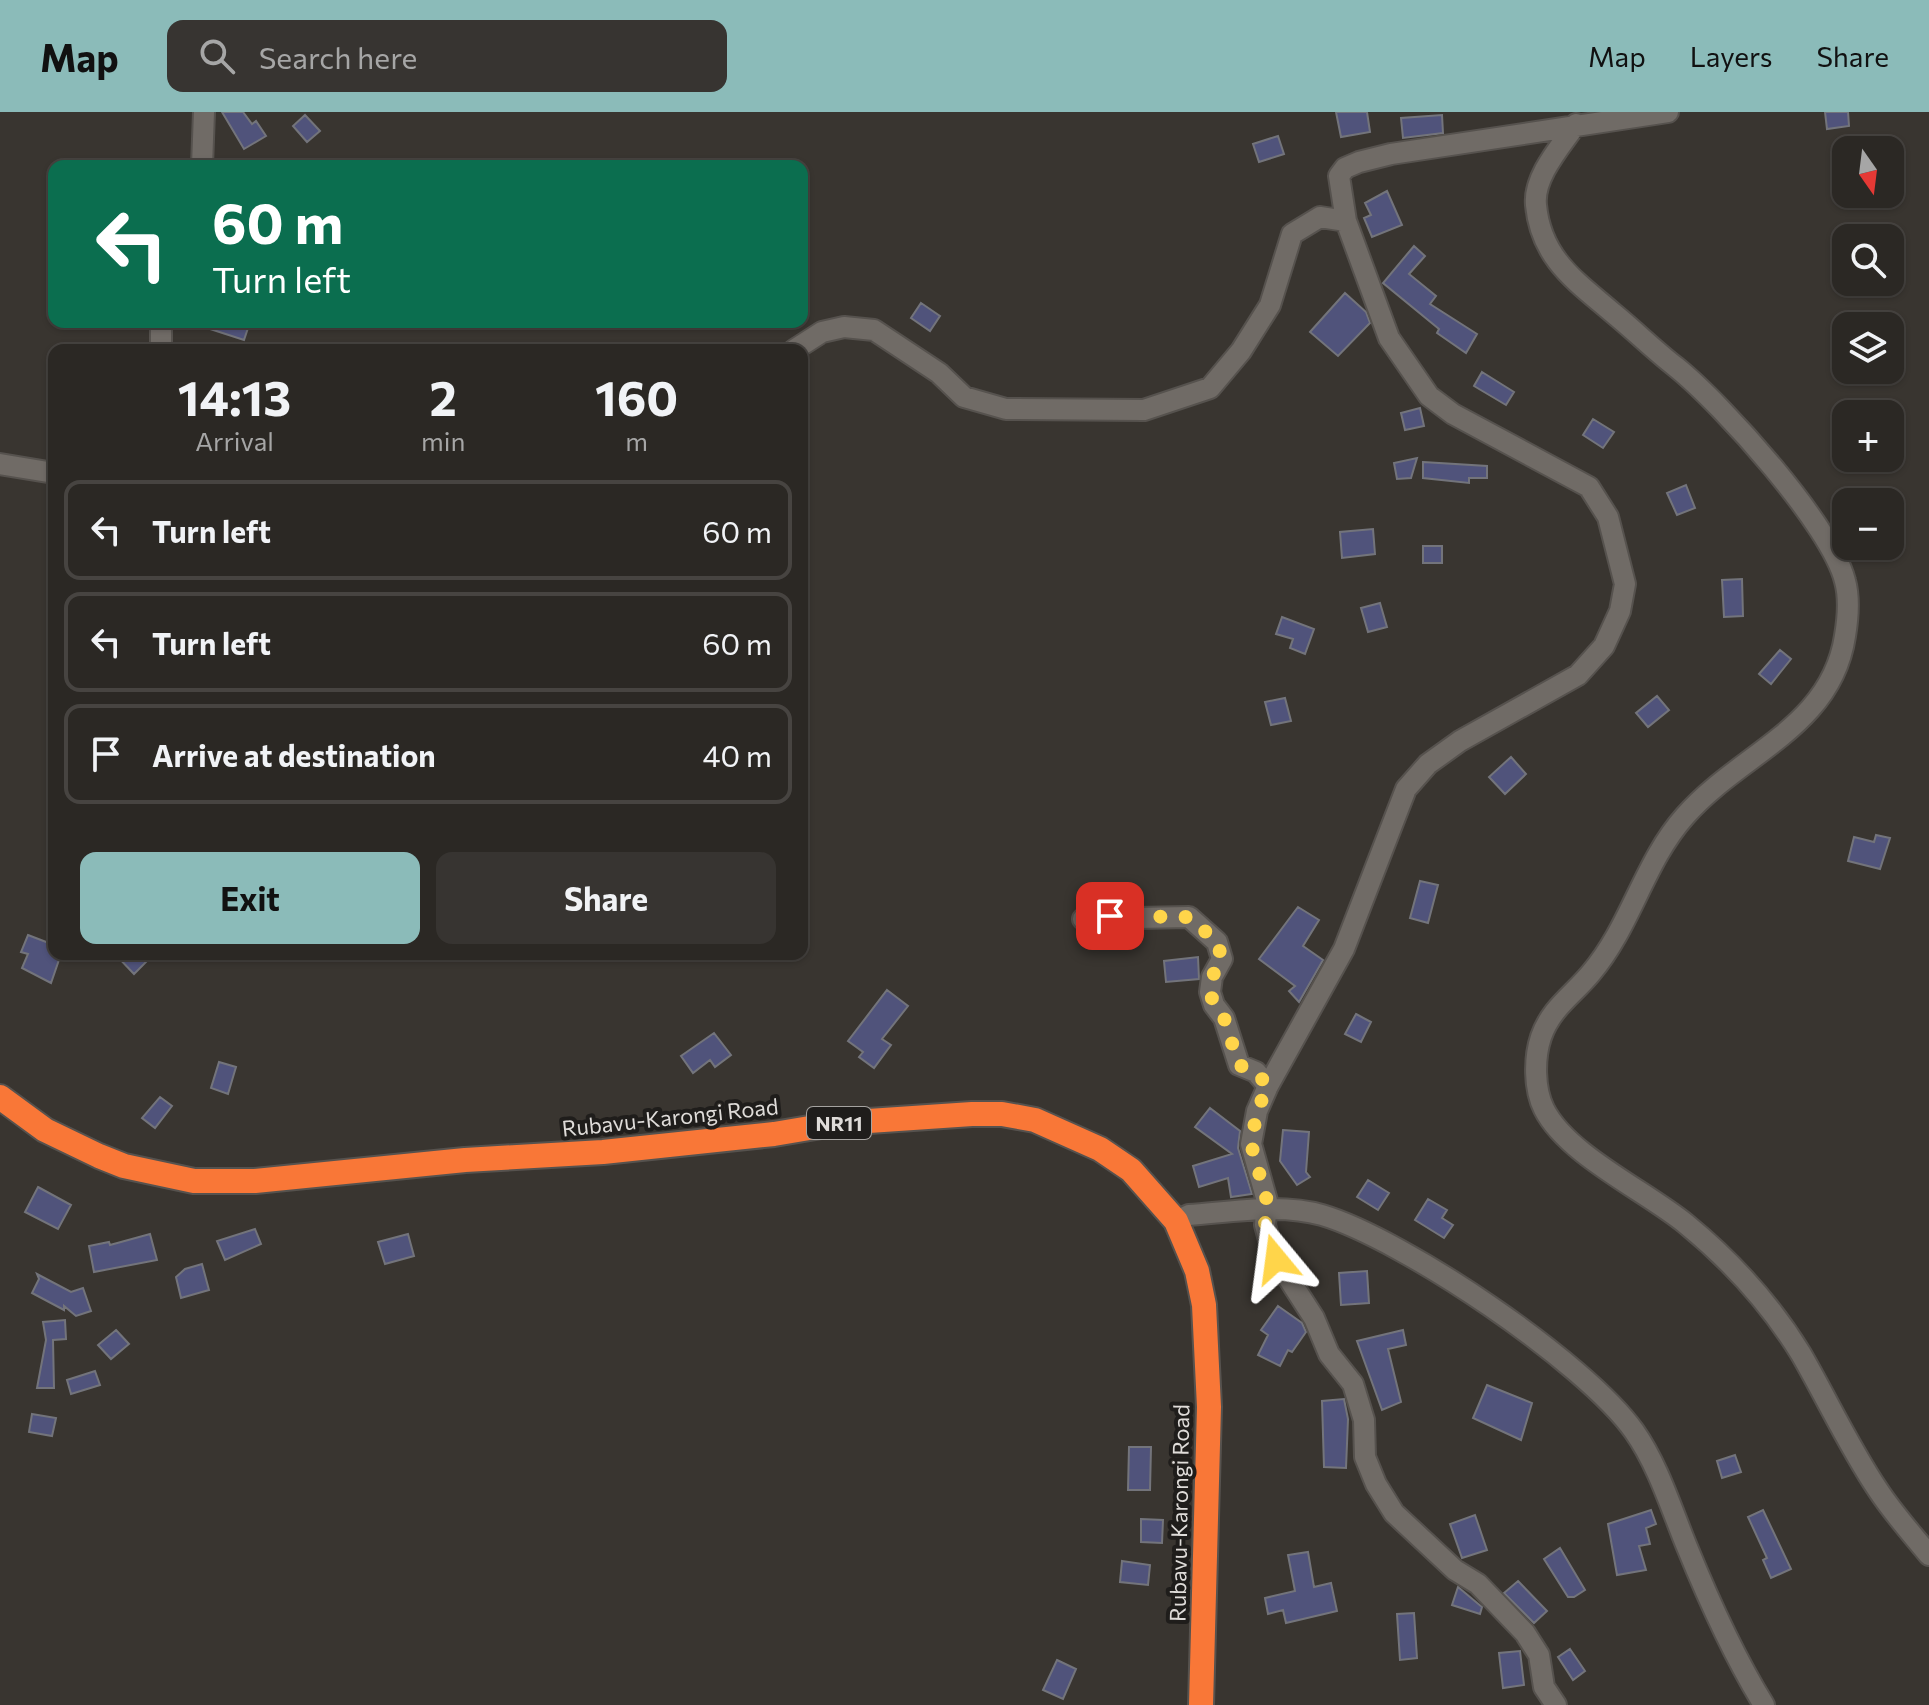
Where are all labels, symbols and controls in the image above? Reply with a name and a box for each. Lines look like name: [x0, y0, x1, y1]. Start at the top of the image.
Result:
search box: [167, 20, 727, 92]
text: Map: [40, 33, 119, 80]
icon: search: [195, 34, 239, 78]
text: Search here: [259, 38, 417, 75]
text: Map: [1588, 39, 1646, 73]
text: Layers: [1690, 39, 1772, 73]
text: Share: [1816, 39, 1889, 73]
north arrow: [1832, 136, 1904, 208]
map controls: [1832, 136, 1904, 560]
text: 60 m: [212, 187, 343, 256]
icon: left: [80, 192, 184, 296]
button: search: [1832, 224, 1904, 296]
text: Turn left: [212, 256, 351, 300]
button: layers: [1832, 312, 1904, 384]
text: 14:13: [178, 367, 291, 426]
text: 2: [429, 367, 457, 426]
text: 160: [595, 367, 678, 426]
button: +: [1832, 400, 1904, 472]
text: Arrival: [195, 425, 274, 456]
text: min: [421, 425, 465, 456]
text: m: [625, 425, 648, 456]
button: −: [1832, 488, 1904, 560]
icon: left: [84, 508, 128, 552]
text: Turn left: [152, 512, 271, 549]
text: 60 m: [702, 512, 772, 549]
icon: left: [84, 620, 128, 664]
text: Turn left: [152, 624, 271, 661]
text: 60 m: [702, 624, 772, 661]
icon: arrive: [84, 732, 128, 776]
text: Arrive at destination: [152, 736, 436, 773]
text: 40 m: [703, 736, 772, 773]
button: Exit: [80, 852, 420, 944]
button: Share: [436, 852, 776, 944]
pin: [1076, 882, 1144, 950]
icon: arrive: [1088, 894, 1132, 938]
street label: Rubavu-Karongi Road: [560, 1092, 780, 1142]
road number: NR11: [807, 1107, 871, 1139]
position arrow: [1234, 1217, 1318, 1301]
street label: Rubavu-Karongi Road: [1164, 1404, 1194, 1622]

